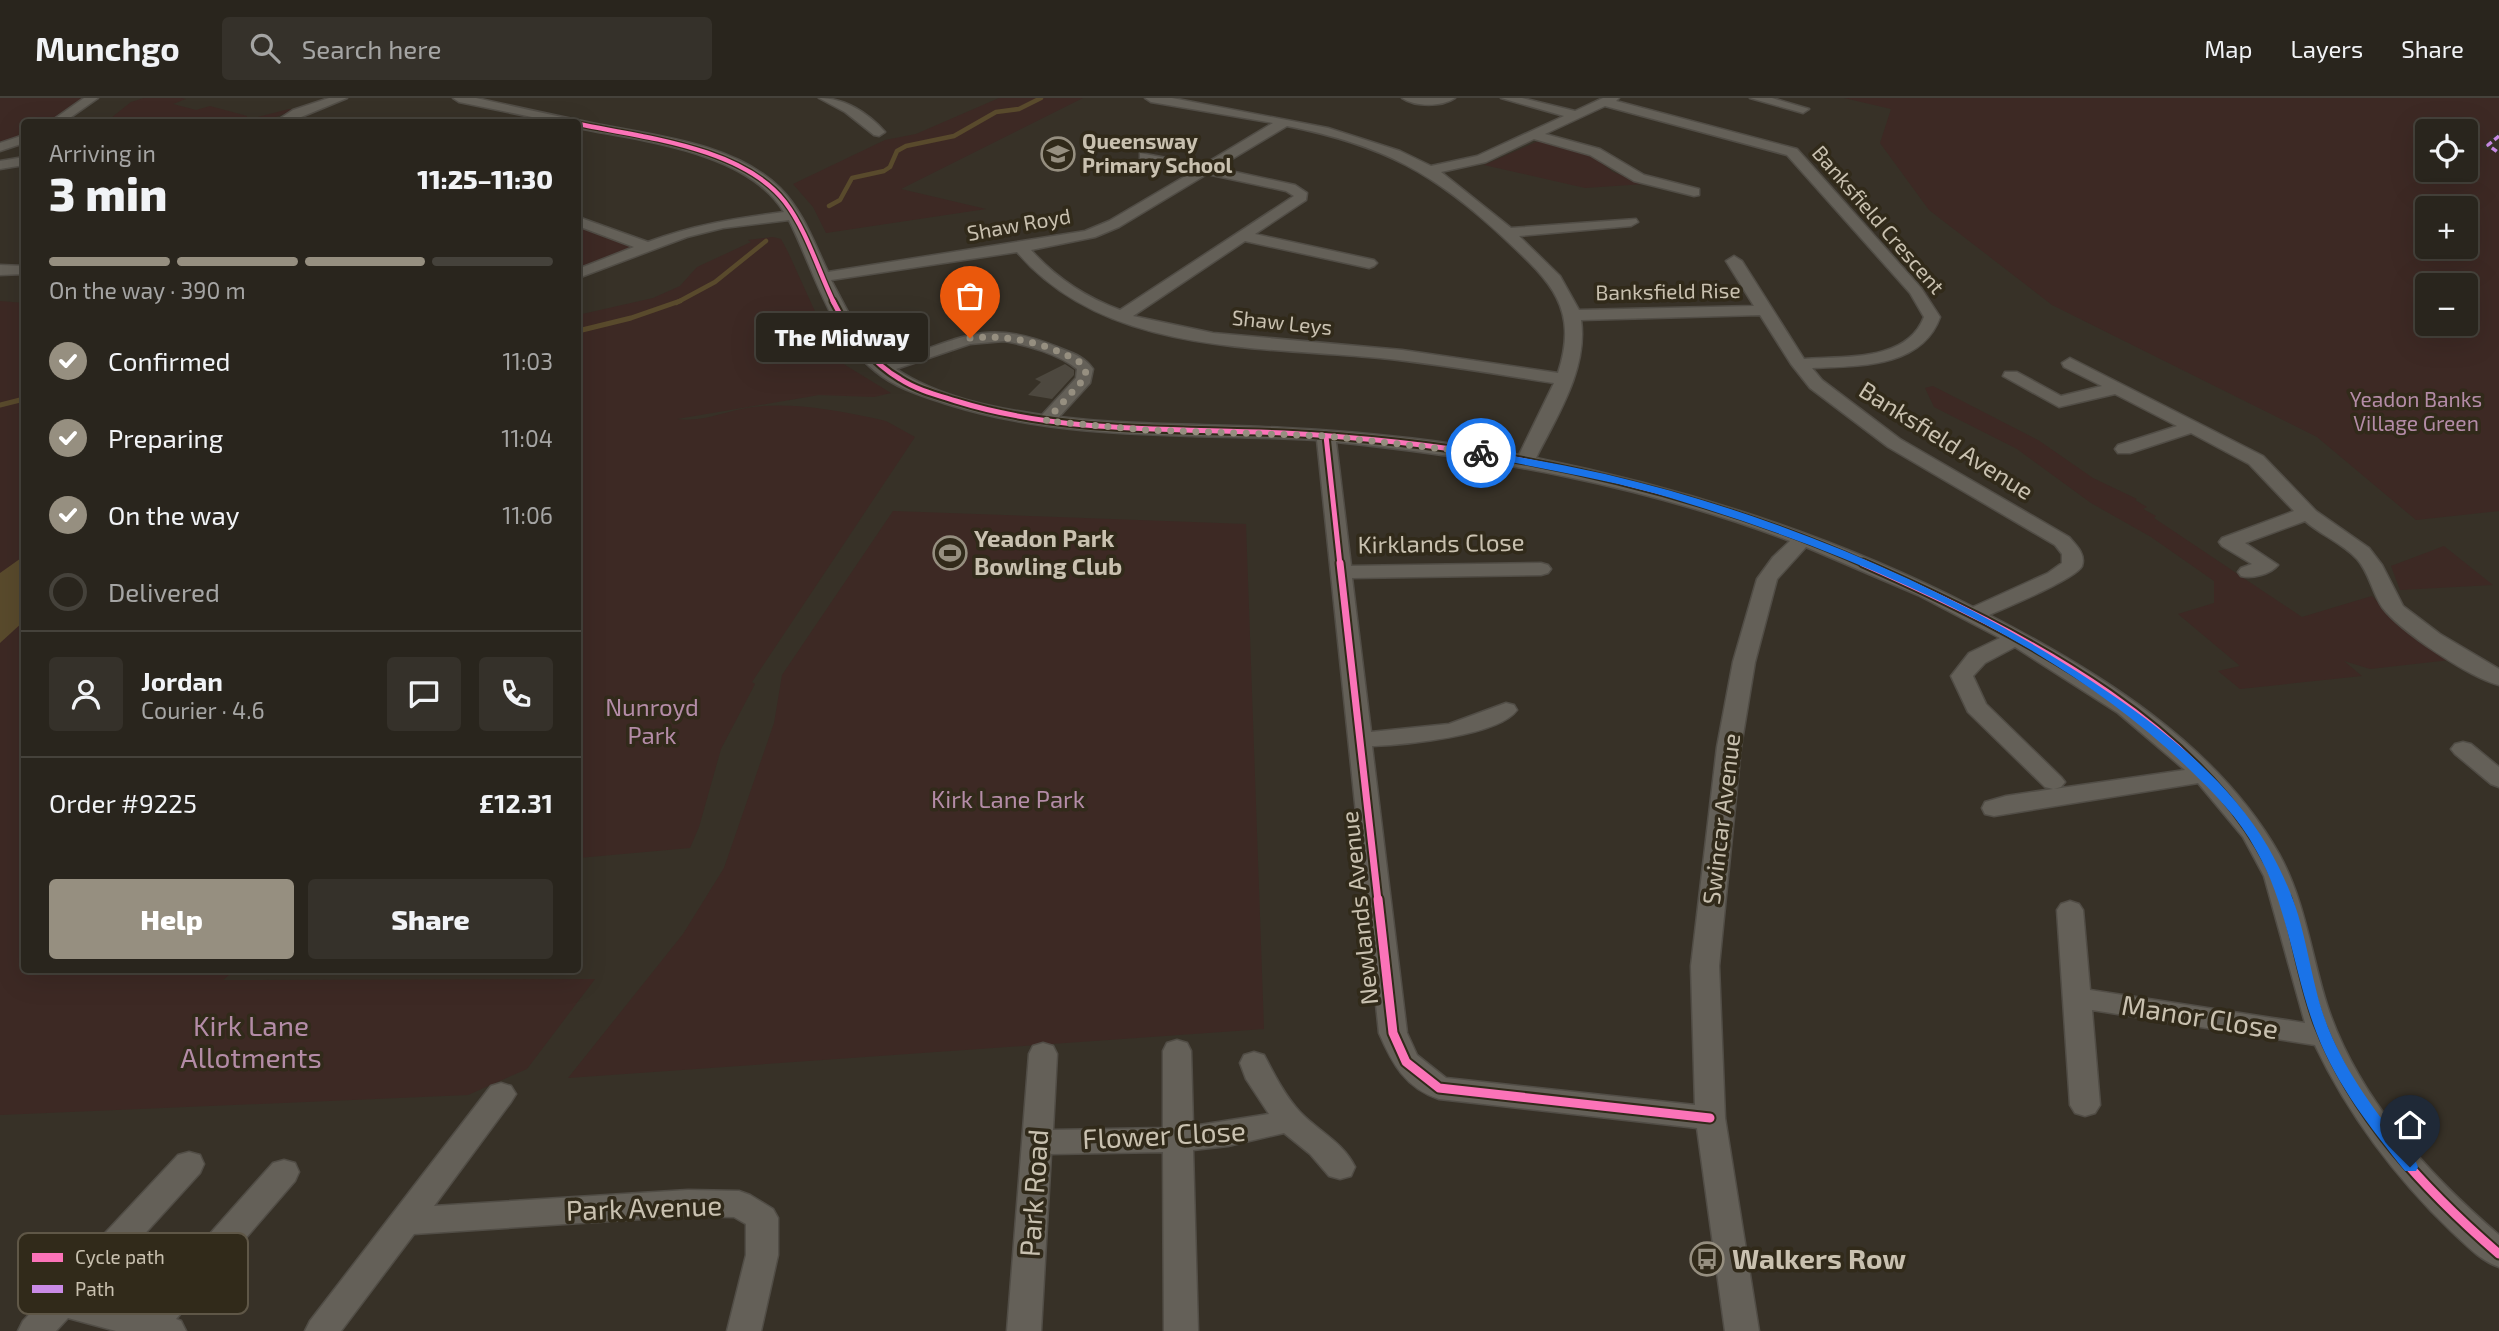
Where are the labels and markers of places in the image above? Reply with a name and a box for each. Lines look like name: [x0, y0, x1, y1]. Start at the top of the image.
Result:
place label: Queensway Primary School: [1082, 128, 1233, 178]
school or university icon: Queensway Primary School: [1039, 135, 1077, 173]
pin: [940, 266, 1000, 338]
callout: The Midway: [757, 314, 928, 362]
place label: Yeadon Park Bowling Club: [974, 523, 1122, 580]
sports icon: Yeadon Park Bowling Club: [931, 534, 969, 572]
pin: [2380, 1095, 2440, 1167]
bus stop icon: Walkers Row: [1688, 1240, 1726, 1278]
place label: Walkers Row: [1732, 1241, 1906, 1275]

